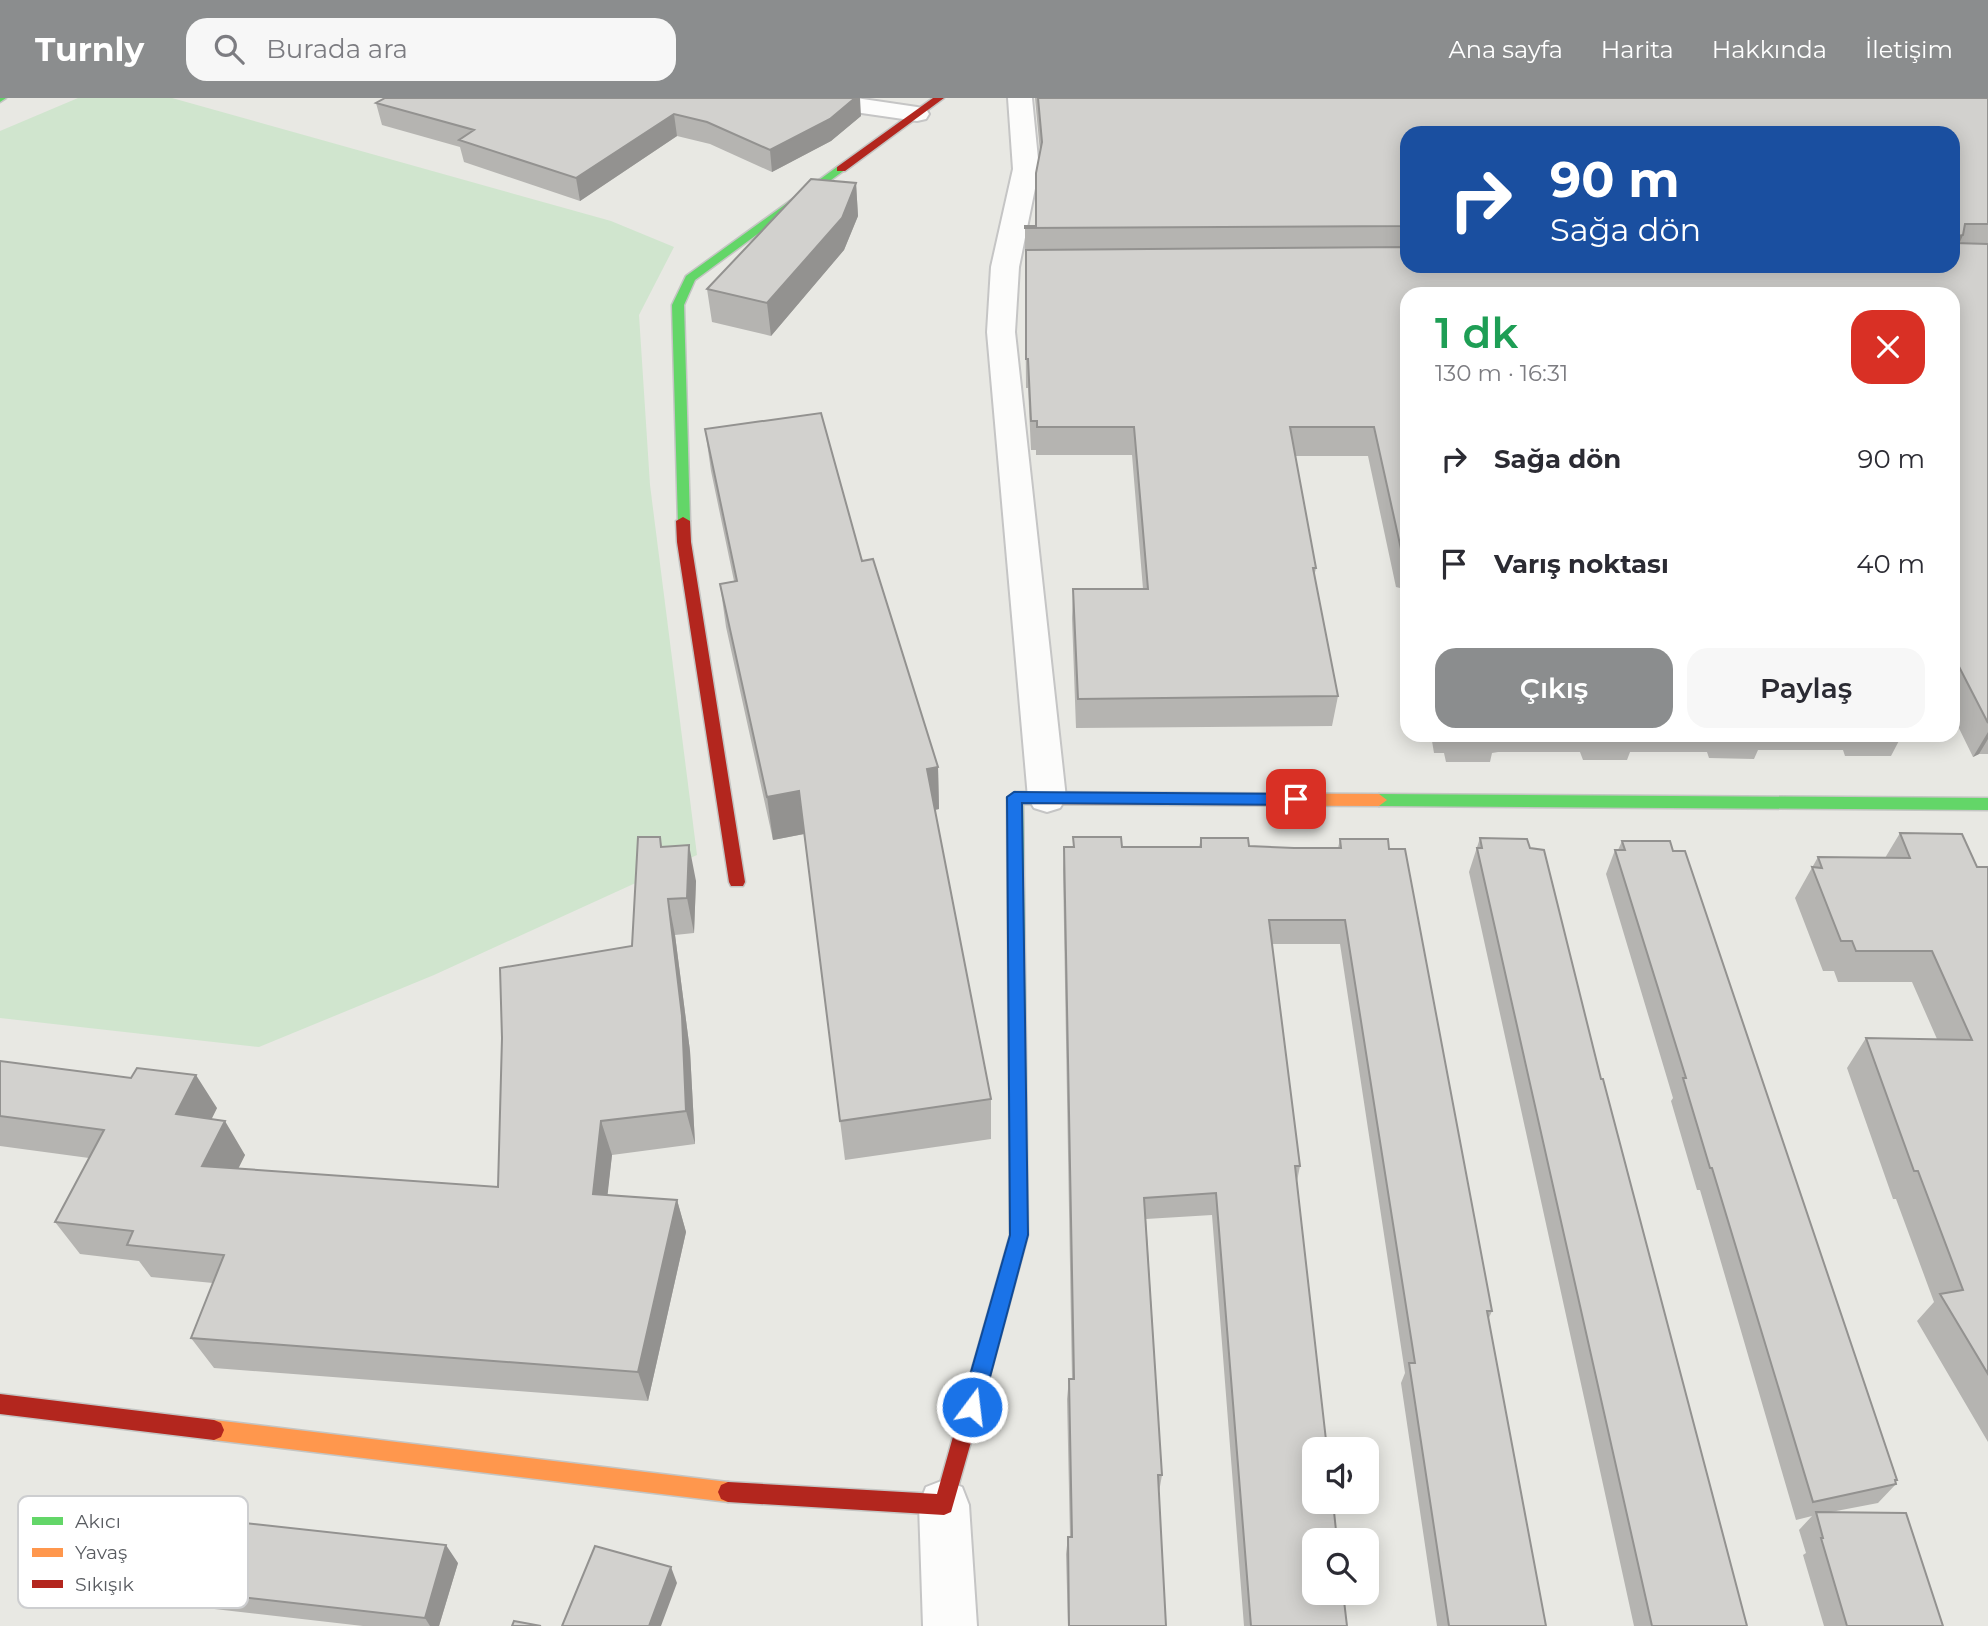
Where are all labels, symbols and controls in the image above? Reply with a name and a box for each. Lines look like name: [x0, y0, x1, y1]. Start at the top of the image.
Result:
search box: [186, 18, 676, 81]
text: Turnly: [35, 29, 144, 69]
icon: search: [210, 30, 248, 68]
text: Burada ara: [266, 33, 408, 65]
text: Ana sayfa: [1448, 35, 1563, 64]
text: Harita: [1601, 35, 1674, 64]
text: Hakkında: [1712, 35, 1827, 64]
text: İletişim: [1865, 35, 1953, 64]
text: 90 m: [1550, 150, 1680, 209]
icon: right: [1435, 154, 1526, 245]
text: Sağa dön: [1550, 210, 1701, 249]
text: 1 dk: [1435, 307, 1518, 359]
button: close: [1851, 310, 1925, 384]
text: 130 m · 16:31: [1435, 359, 1568, 387]
icon: right: [1435, 440, 1473, 478]
text: Sağa dön: [1494, 443, 1621, 475]
text: 90 m: [1858, 443, 1925, 475]
icon: arrive: [1435, 545, 1473, 583]
text: Varış noktası: [1494, 548, 1669, 580]
text: 40 m: [1856, 548, 1925, 580]
button: Çıkış: [1435, 648, 1673, 728]
button: Paylaş: [1687, 648, 1925, 728]
pin: [1266, 769, 1326, 829]
icon: arrive: [1277, 780, 1315, 818]
position arrow: [935, 1370, 1009, 1444]
map controls: [1302, 1437, 1379, 1605]
button: sound: [1302, 1437, 1379, 1514]
legend: [18, 1496, 248, 1608]
text: Akıcı: [75, 1510, 121, 1533]
button: search: [1302, 1528, 1379, 1605]
text: Yavaş: [75, 1541, 127, 1564]
text: Sıkışık: [75, 1573, 135, 1596]

